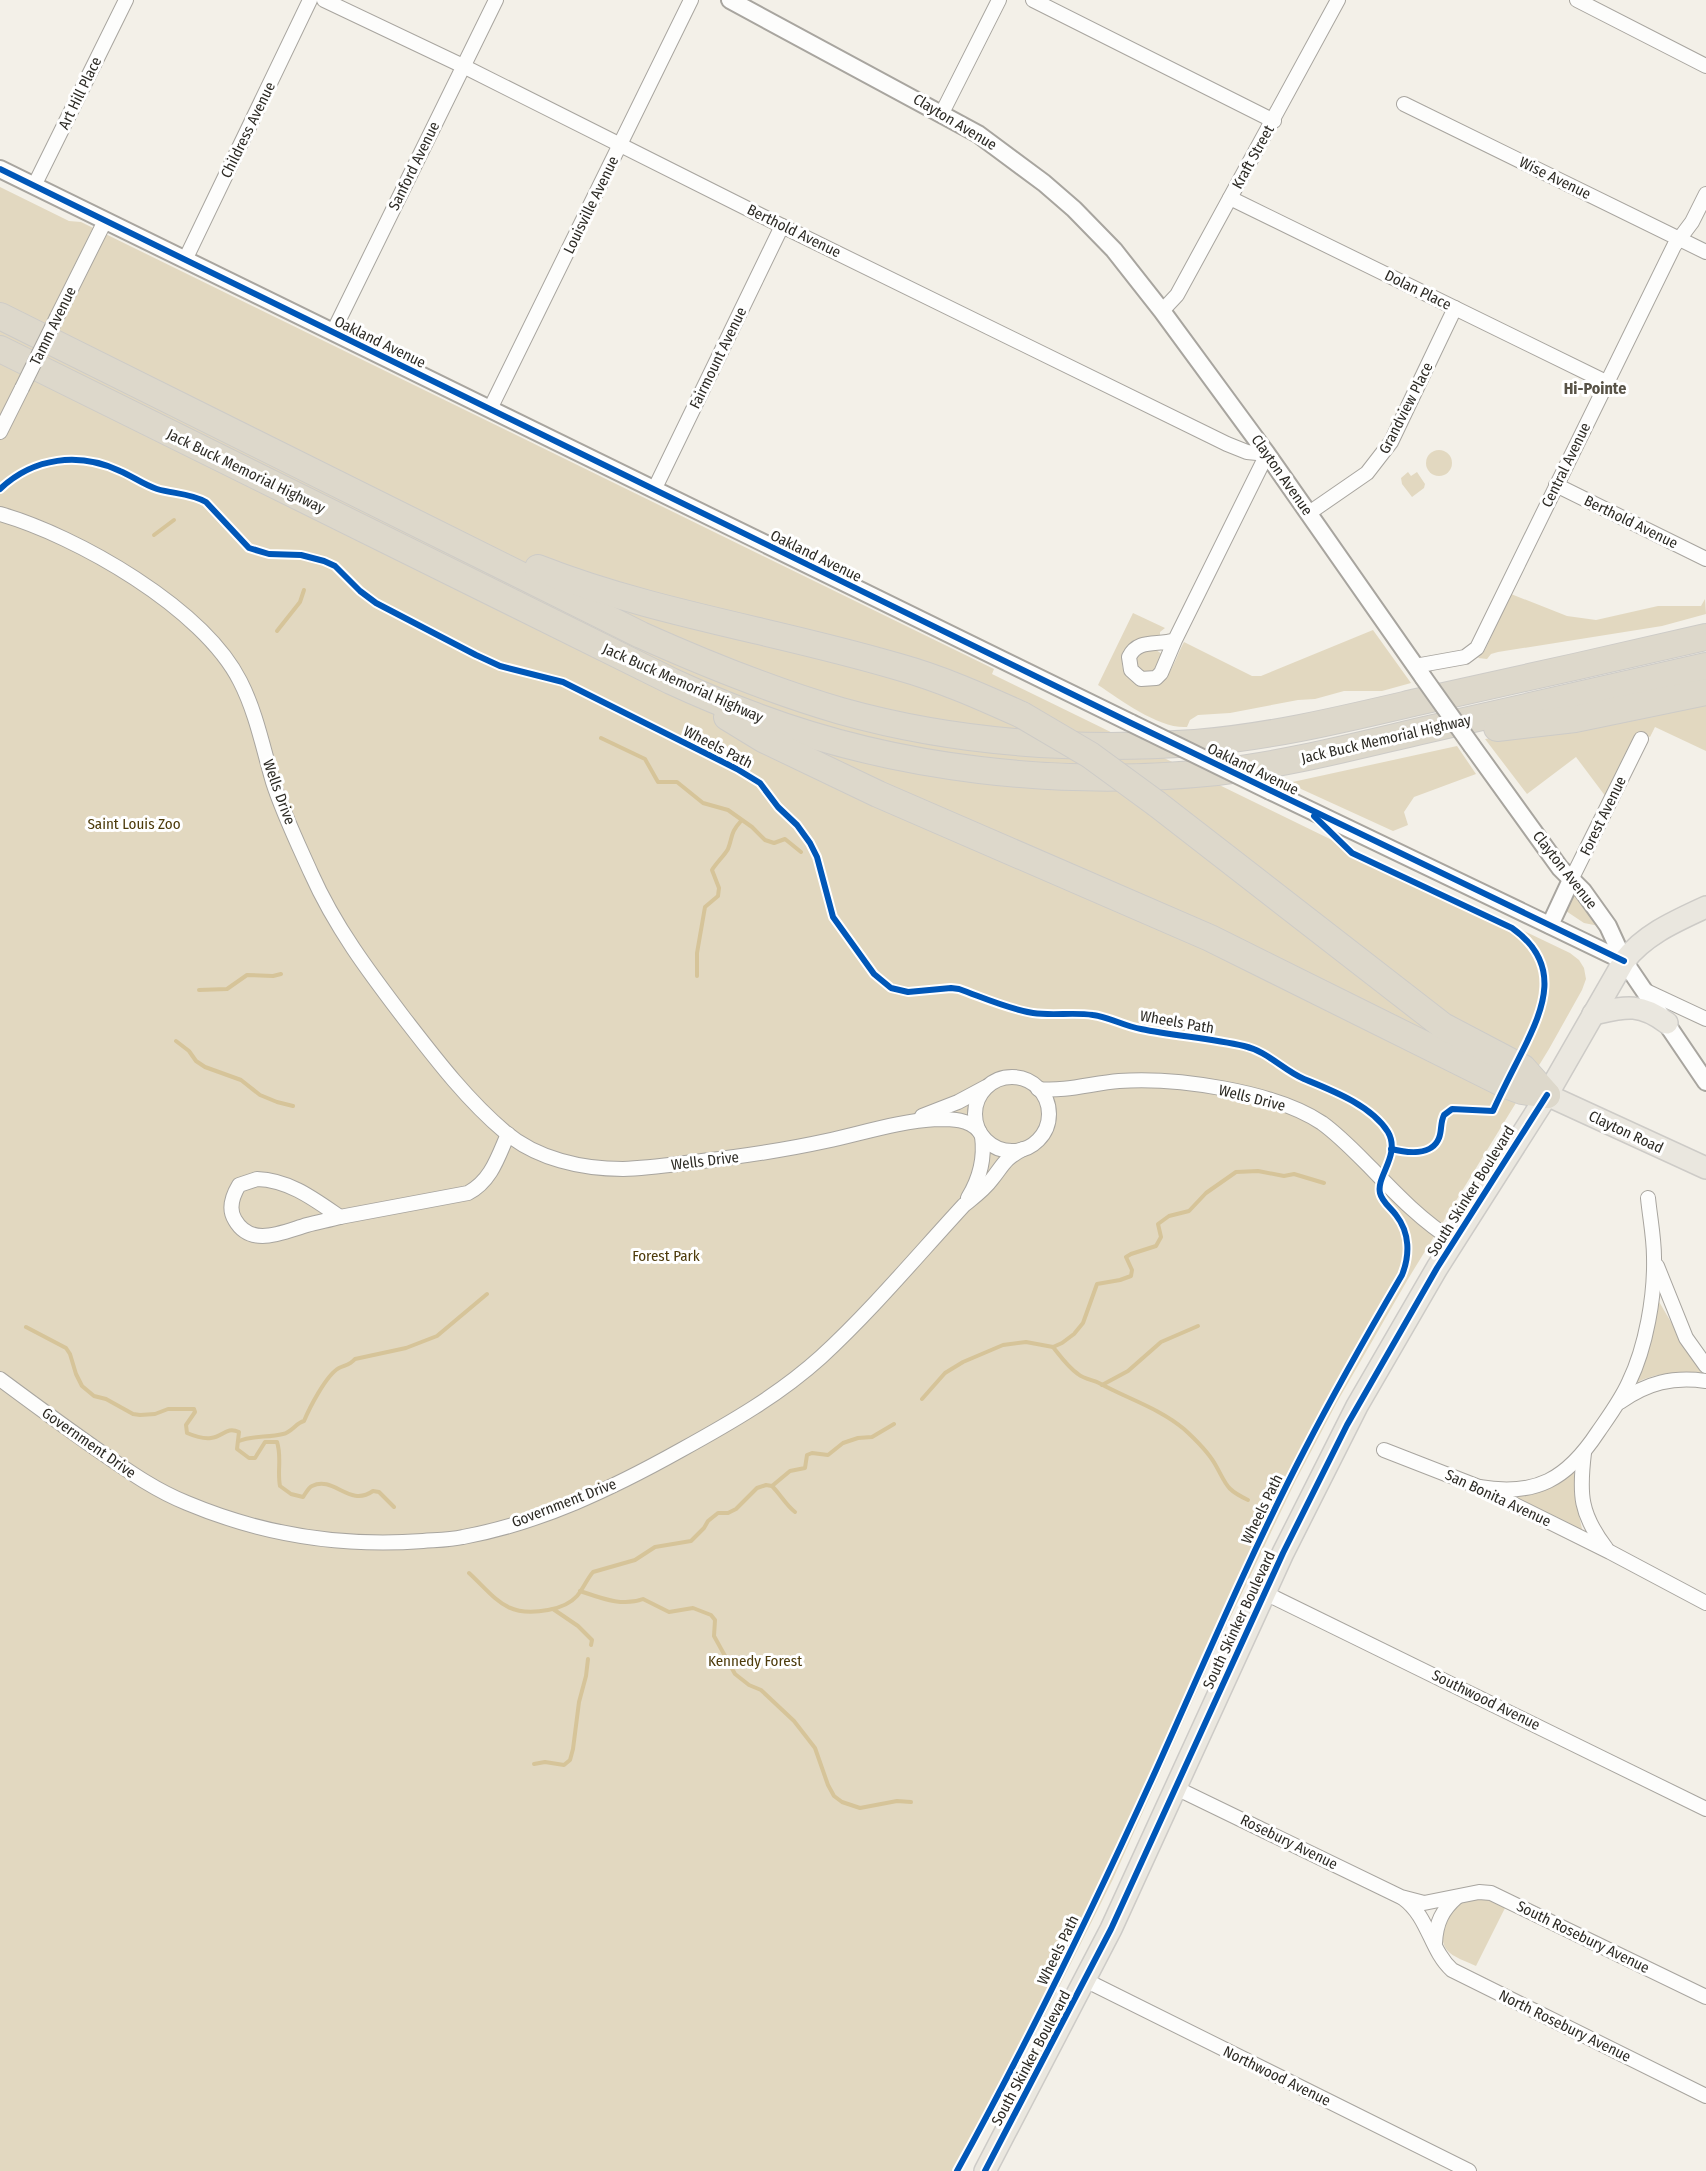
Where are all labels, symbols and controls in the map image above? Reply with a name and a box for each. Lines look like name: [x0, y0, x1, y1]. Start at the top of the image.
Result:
street label: Art Hill Place: [55, 54, 105, 132]
street label: Childress Avenue: [217, 79, 279, 181]
street label: Clayton Avenue: [910, 90, 1000, 154]
street label: Sanford Avenue: [385, 119, 443, 213]
street label: Kraft Street: [1228, 122, 1278, 192]
street label: Louisville Avenue: [560, 153, 622, 257]
street label: Wise Avenue: [1516, 153, 1594, 203]
street label: Berthold Avenue: [744, 201, 844, 261]
street label: Dolan Place: [1382, 266, 1454, 314]
street label: Tamm Avenue: [26, 284, 80, 368]
street label: Fairmount Avenue: [686, 304, 750, 412]
street label: Oakland Avenue: [331, 312, 429, 372]
street label: Grandview Place: [1375, 359, 1437, 457]
district label: Hi-Pointe: [1564, 379, 1626, 398]
street label: Central Avenue: [1538, 420, 1594, 510]
street label: Jack Buck Memorial Highway: [164, 425, 328, 517]
street label: Clayton Avenue: [1248, 431, 1316, 519]
street label: Berthold Avenue: [1581, 492, 1681, 552]
street label: Oakland Avenue: [767, 526, 865, 586]
street label: Jack Buck Memorial Highway: [600, 639, 766, 727]
street label: Jack Buck Memorial Highway: [1299, 711, 1473, 767]
street label: Wheels Path: [680, 722, 756, 772]
street label: Oakland Avenue: [1204, 739, 1302, 799]
street label: Wells Drive: [259, 757, 299, 827]
street label: Forest Avenue: [1576, 773, 1630, 859]
park label: Saint Louis Zoo: [87, 815, 181, 833]
street label: Clayton Avenue: [1529, 827, 1601, 913]
street label: Wheels Path: [1138, 1007, 1216, 1037]
street label: Wells Drive: [1217, 1081, 1287, 1115]
street label: Clayton Road: [1586, 1107, 1666, 1157]
street label: South Skinker Boulevard: [1423, 1122, 1519, 1260]
street label: Wells Drive: [670, 1148, 740, 1174]
park label: Forest Park: [632, 1247, 700, 1265]
street label: Government Drive: [39, 1404, 139, 1482]
street label: San Bonita Avenue: [1442, 1466, 1554, 1530]
street label: Wheels Path: [1237, 1471, 1287, 1547]
street label: Government Drive: [509, 1475, 619, 1531]
street label: South Skinker Boulevard: [1199, 1548, 1279, 1692]
park label: Kennedy Forest: [708, 1652, 802, 1670]
street label: Southwood Avenue: [1429, 1666, 1543, 1734]
street label: Rosebury Avenue: [1237, 1811, 1341, 1873]
street label: South Rosebury Avenue: [1514, 1897, 1652, 1977]
street label: Wheels Path: [1033, 1912, 1083, 1988]
street label: North Rosebury Avenue: [1496, 1986, 1634, 2066]
street label: South Skinker Boulevard: [988, 1987, 1074, 2129]
street label: Northwood Avenue: [1220, 2042, 1334, 2110]

